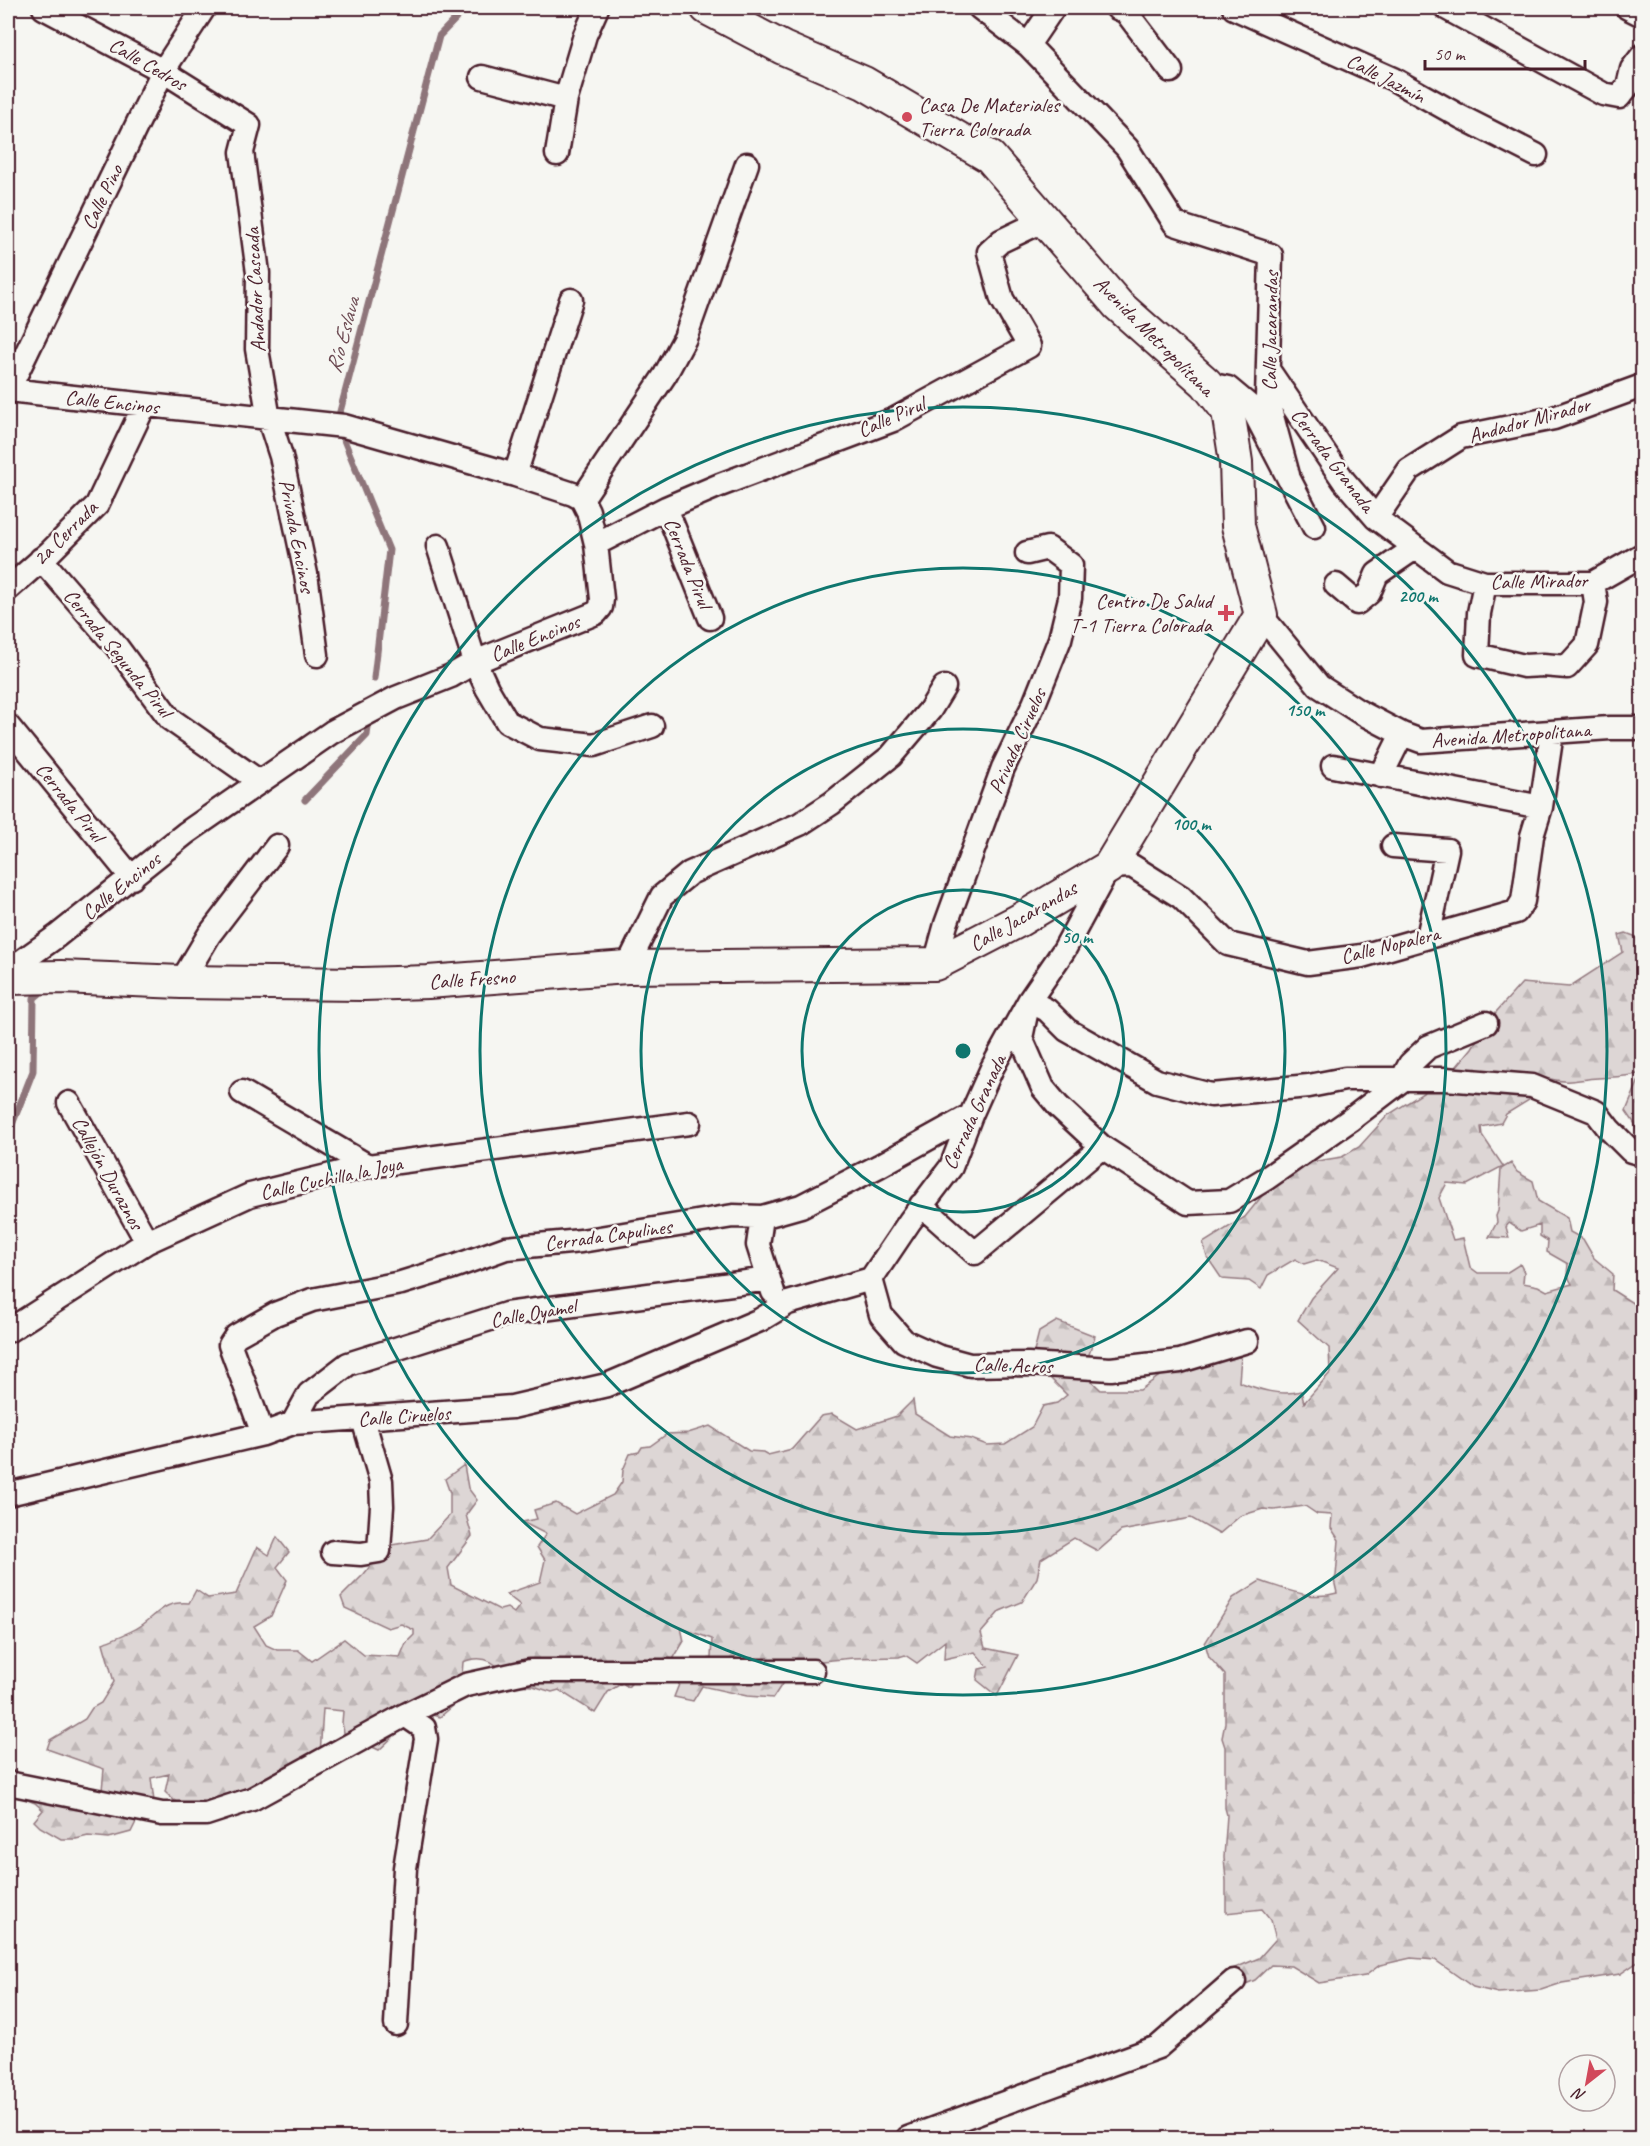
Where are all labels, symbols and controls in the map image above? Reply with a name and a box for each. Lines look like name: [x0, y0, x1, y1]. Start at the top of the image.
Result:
street label: Calle Cedros: [105, 31, 193, 98]
scale bar: [1425, 33, 1586, 71]
text: 50 m: [1434, 43, 1467, 65]
street label: Calle Jazmín: [1342, 47, 1430, 109]
place label: Casa De Materiales Tierra Colorada: [919, 92, 1061, 142]
marker: Casa De Materiales Tierra Colorada: [900, 110, 914, 124]
street label: Calle Pino: [75, 159, 129, 234]
street label: Andador Cascada: [239, 225, 271, 353]
street label: Calle Jacarandas: [1256, 269, 1284, 391]
street label: Avenida Metropolitana: [1088, 270, 1221, 403]
water label: Río Eslava: [319, 292, 367, 376]
street label: Calle Encinos: [64, 384, 162, 420]
street label: Calle Pirul: [853, 389, 932, 443]
street label: Andador Mirador: [1465, 391, 1595, 449]
street label: Cerrada Granada: [1285, 403, 1382, 519]
street label: Privada Encinos: [273, 477, 321, 596]
street label: 2a Cerrada: [27, 494, 104, 571]
street label: Cerrada Pirul: [658, 514, 719, 615]
street label: Calle Mirador: [1490, 567, 1589, 595]
street label: Cerrada Segunda Pirul: [58, 583, 180, 725]
text: 200 m: [1399, 585, 1439, 607]
place label: Centro De Salud T-1 Tierra Colorada: [1070, 588, 1216, 638]
marker: Centro De Salud T-1 Tierra Colorada: [1217, 604, 1235, 622]
street label: Calle Encinos: [487, 608, 585, 668]
street label: Privada Ciruelos: [982, 683, 1053, 798]
text: 150 m: [1286, 699, 1326, 721]
street label: Avenida Metropolitana: [1430, 716, 1594, 754]
street label: Cerrada Pirul: [30, 757, 112, 850]
text: 100 m: [1172, 813, 1212, 835]
street label: Calle Encinos: [76, 845, 167, 926]
street label: Calle Jacarandas: [965, 874, 1083, 957]
street label: Calle Nopalera: [1338, 920, 1444, 970]
text: 50 m: [1062, 926, 1094, 948]
street label: Calle Fresno: [428, 963, 517, 995]
centre of rings: [953, 1041, 973, 1061]
street label: Cerrada Granada: [936, 1048, 1013, 1174]
street label: Callejón Duraznos: [66, 1112, 151, 1236]
street label: Calle Cuchilla la Joya: [258, 1150, 406, 1206]
street label: Cerrada Capulines: [543, 1213, 675, 1257]
street label: Calle Oyamel: [488, 1292, 581, 1333]
street label: Calle Acros: [973, 1351, 1055, 1379]
street label: Calle Ciruelos: [357, 1400, 453, 1432]
north arrow: [1557, 2053, 1617, 2113]
text: N: [1568, 2082, 1589, 2106]

